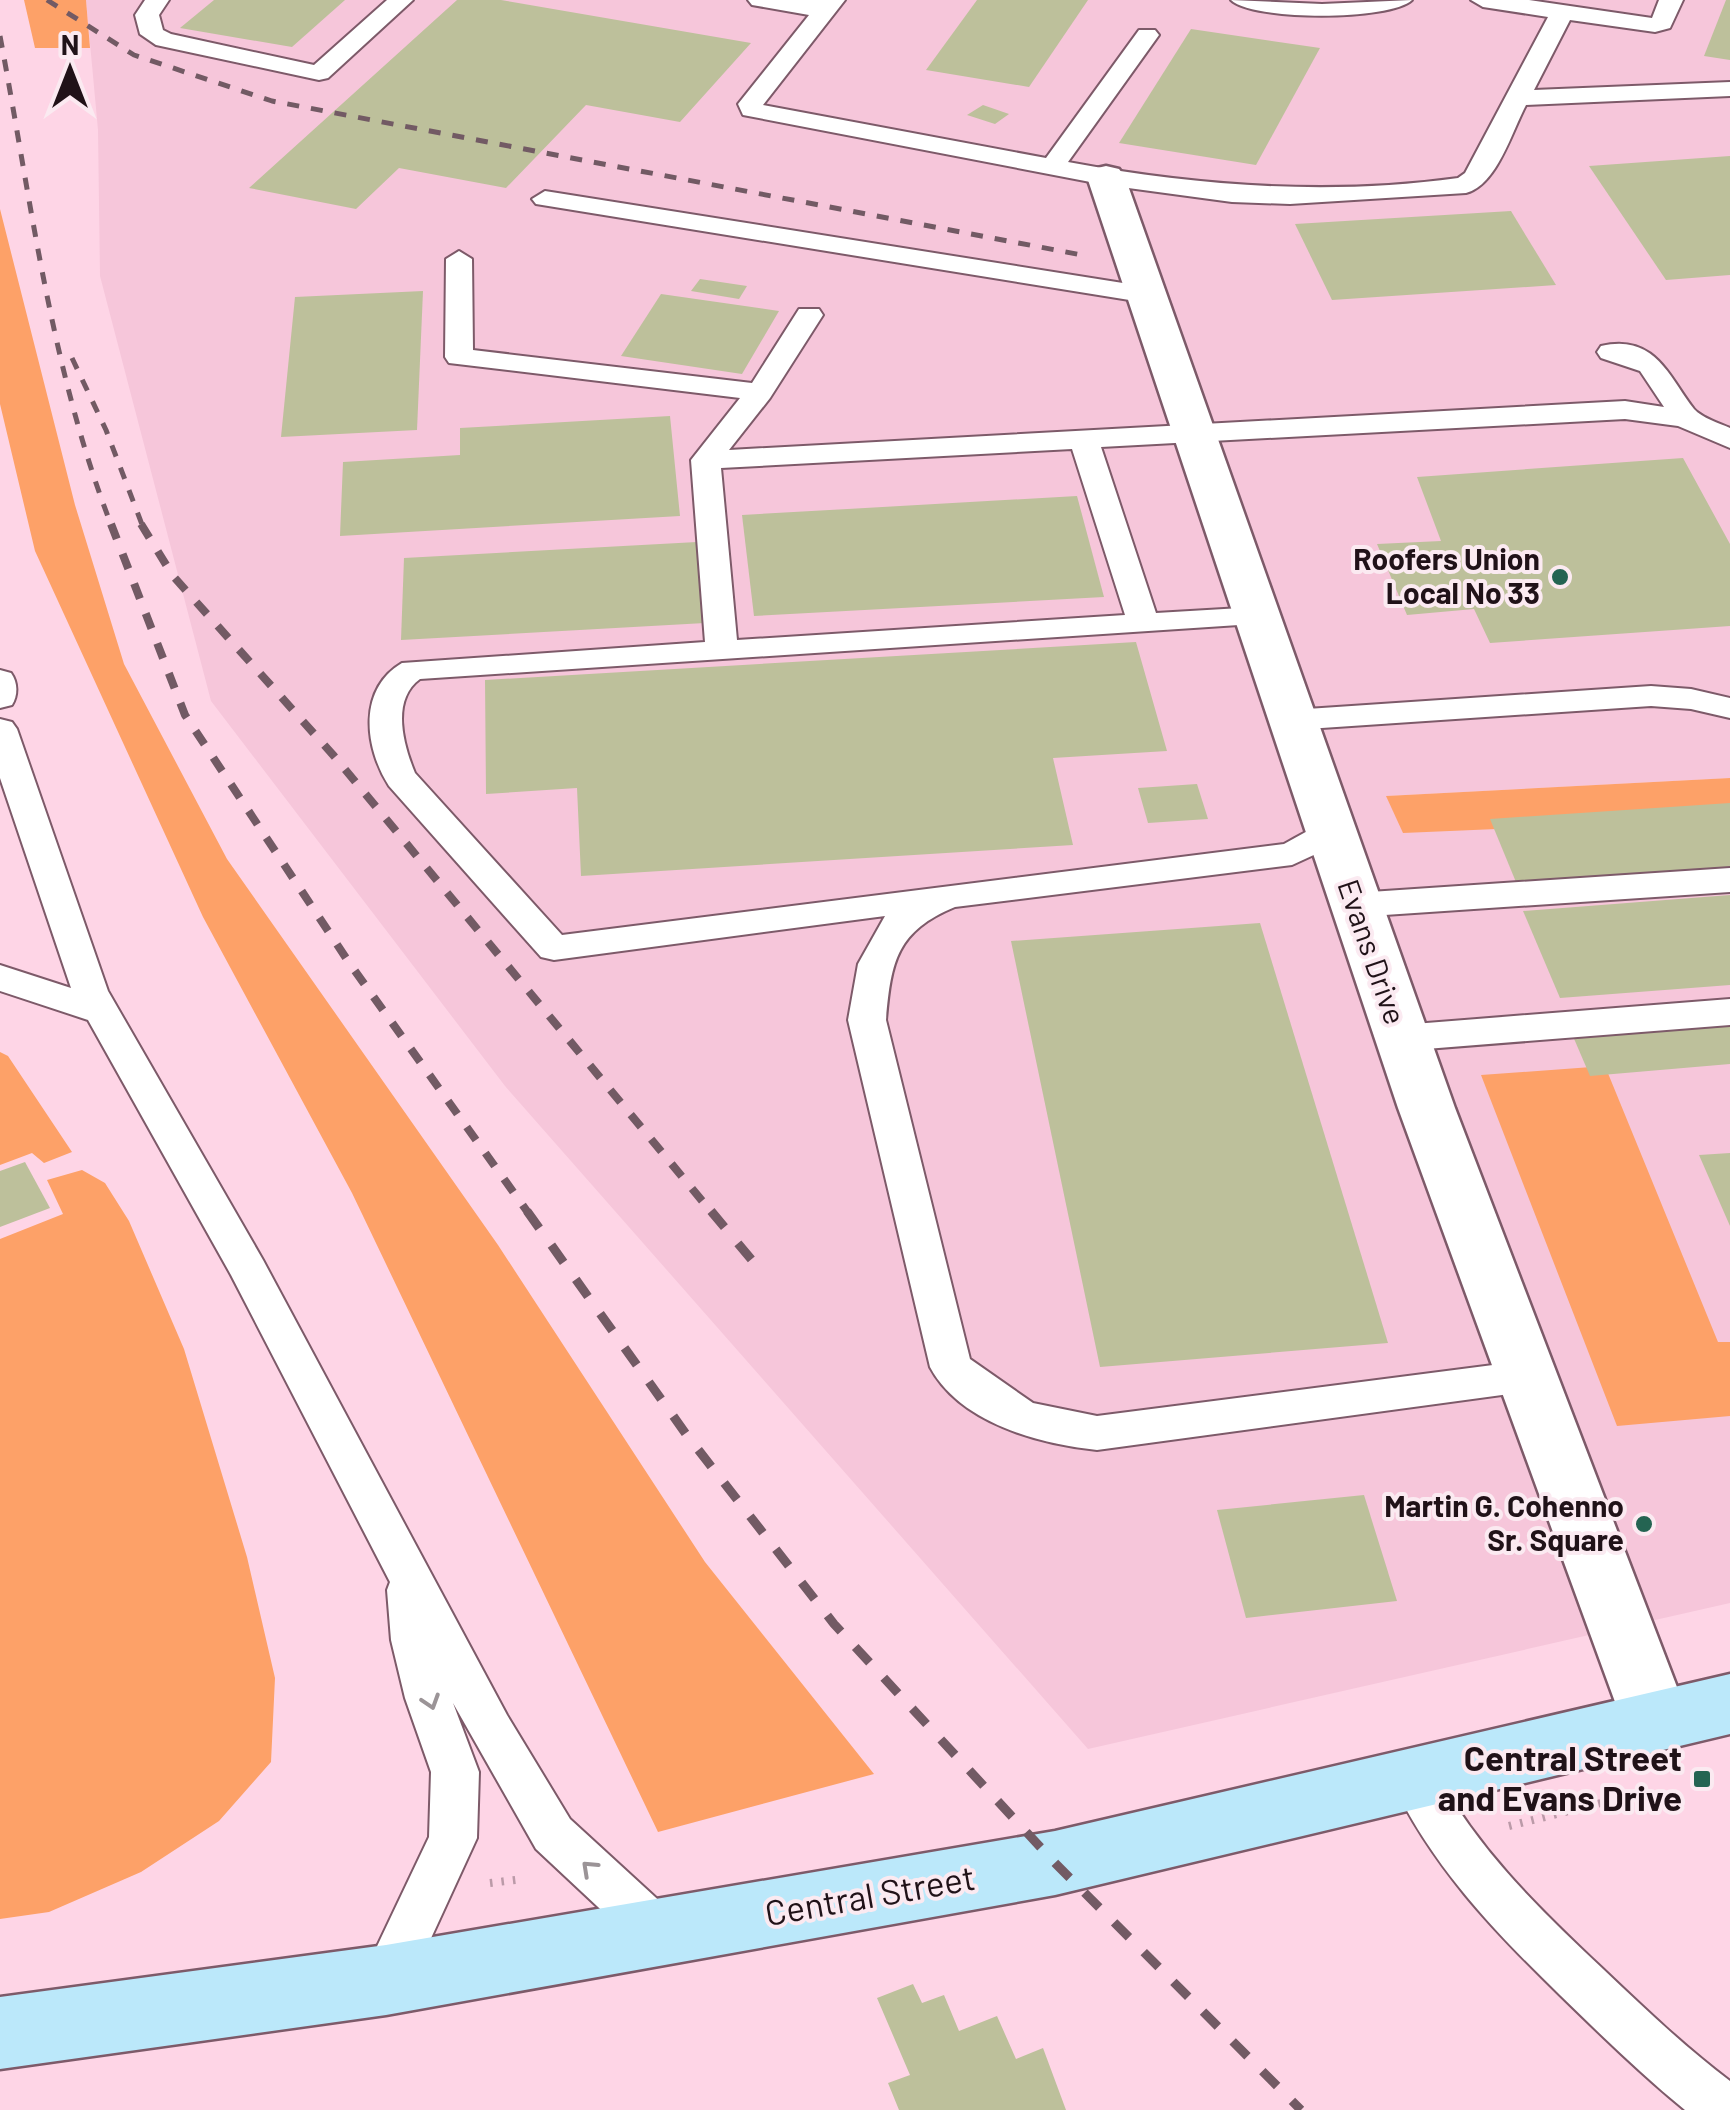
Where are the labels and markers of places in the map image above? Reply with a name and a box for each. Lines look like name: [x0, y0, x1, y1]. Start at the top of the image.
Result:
place label: Roofers Union Local No 33: [1353, 540, 1540, 610]
marker: Roofers Union Local No 33: [1549, 566, 1571, 588]
place label: Martin G. Cohenno Sr. Square: [1384, 1487, 1624, 1557]
marker: Martin G. Cohenno Sr. Square: [1633, 1513, 1655, 1535]
place label: Central Street and Evans Drive: [1438, 1736, 1682, 1818]
marker: Central Street and Evans Drive: [1691, 1768, 1713, 1790]

